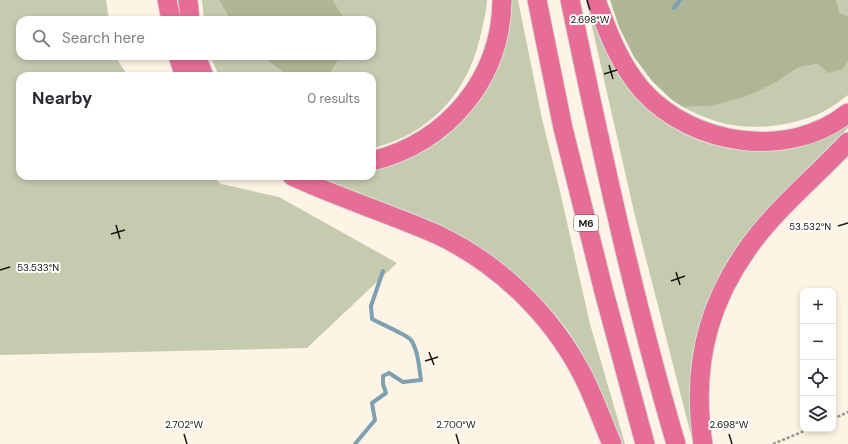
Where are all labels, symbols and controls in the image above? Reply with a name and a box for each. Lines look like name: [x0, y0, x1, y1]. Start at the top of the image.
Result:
text: 2.698°W: [571, 13, 610, 26]
search box: [16, 16, 376, 60]
icon: search: [30, 27, 52, 49]
text: Search here: [62, 28, 145, 48]
text: Nearby: [32, 87, 92, 109]
text: 0 results: [307, 90, 360, 107]
road number: M6: [574, 215, 598, 231]
text: 53.532°N: [789, 220, 831, 233]
text: 53.533°N: [17, 261, 59, 274]
map controls: [800, 288, 836, 432]
button: +: [800, 288, 836, 324]
button: −: [800, 324, 836, 360]
button: locate: [800, 360, 836, 396]
button: layers: [800, 396, 836, 432]
text: 2.702°W: [165, 418, 203, 431]
text: 2.700°W: [436, 418, 476, 431]
text: 2.698°W: [710, 418, 749, 431]

